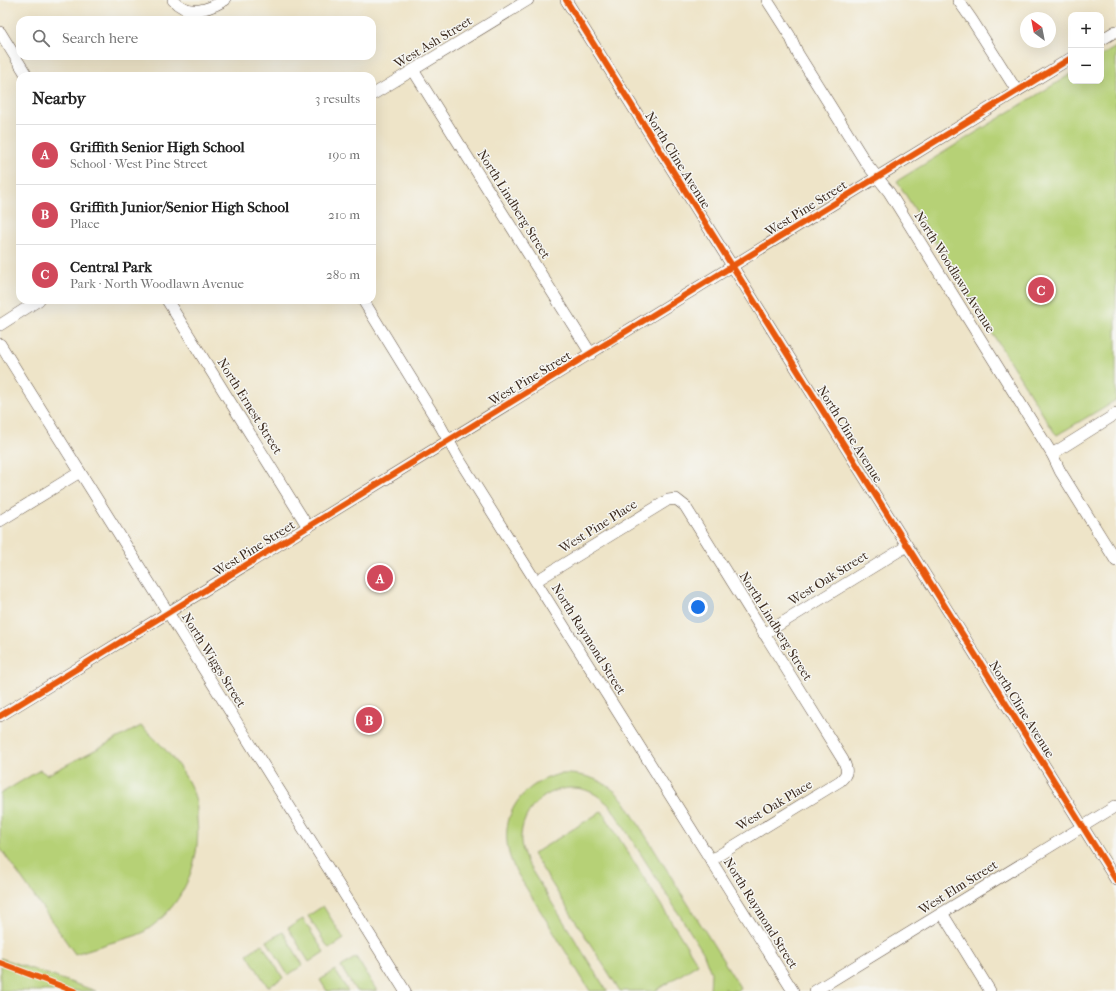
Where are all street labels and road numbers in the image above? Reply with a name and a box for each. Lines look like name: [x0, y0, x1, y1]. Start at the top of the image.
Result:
street label: West Ash Street: [391, 13, 475, 72]
street label: North Cline Avenue: [642, 109, 714, 212]
street label: North Lindberg Street: [474, 147, 554, 261]
street label: West Pine Street: [762, 177, 850, 240]
street label: North Woodlawn Avenue: [912, 209, 999, 336]
street label: West Pine Street: [485, 347, 574, 409]
street label: North Ernest Street: [214, 355, 286, 457]
street label: North Cline Avenue: [814, 383, 886, 486]
street label: West Pine Place: [556, 496, 640, 556]
street label: West Pine Street: [210, 517, 298, 580]
street label: West Oak Street: [785, 547, 871, 609]
street label: North Lindberg Street: [736, 569, 816, 683]
street label: North Raymond Street: [549, 581, 629, 697]
street label: North Wiggs Street: [179, 610, 249, 710]
street label: North Cline Avenue: [986, 658, 1058, 761]
street label: West Oak Place: [732, 776, 815, 834]
street label: North Raymond Street: [721, 855, 801, 971]
street label: West Elm Street: [915, 857, 1000, 918]

